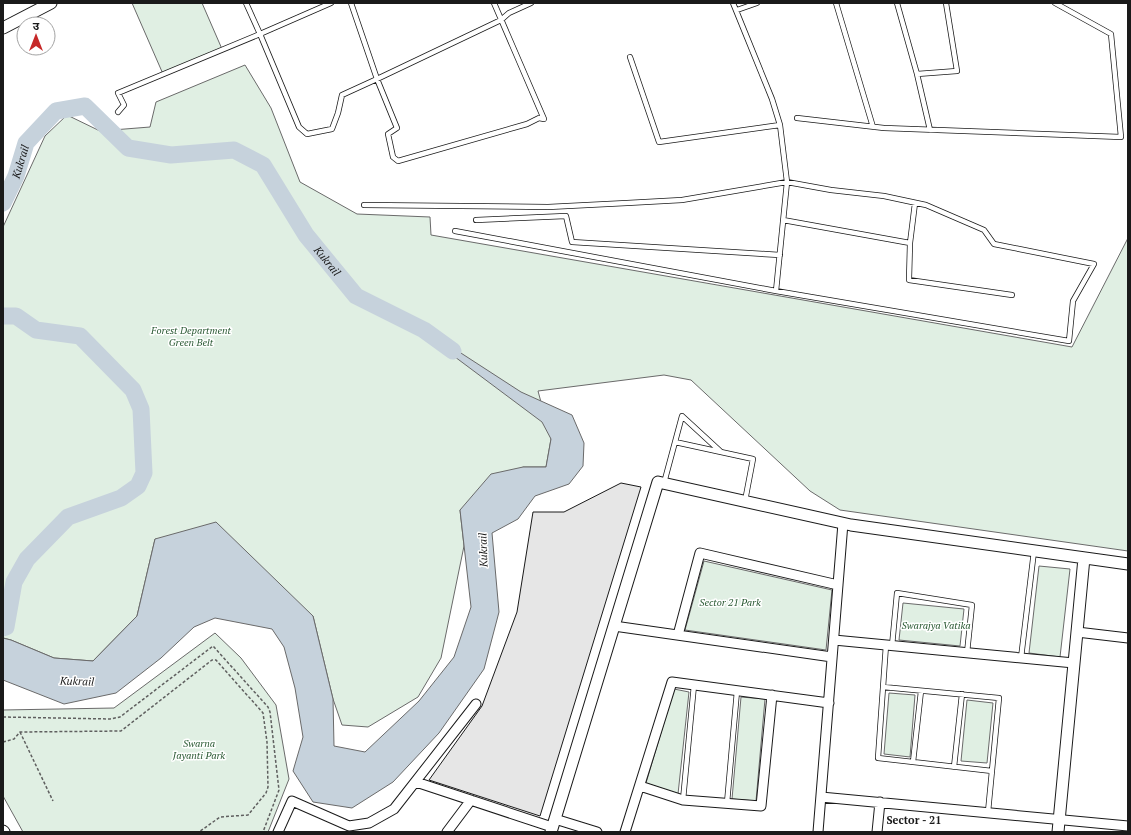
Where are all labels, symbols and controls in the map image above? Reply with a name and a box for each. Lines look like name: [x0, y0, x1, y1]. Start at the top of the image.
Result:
north arrow: [16, 16, 56, 56]
text: उ: [33, 19, 40, 33]
water label: Kukrail: [8, 143, 32, 181]
water label: Kukrail: [310, 242, 344, 279]
park label: Forest Department Green Belt: [150, 324, 232, 349]
water label: Kukrail: [475, 533, 491, 568]
park label: Sector 21 Park: [699, 596, 761, 609]
park label: Swarajya Vatika: [901, 619, 971, 632]
water label: Kukrail: [59, 673, 94, 689]
park label: Swarna Jayanti Park: [172, 737, 225, 762]
district label: Sector - 21: [886, 813, 942, 827]

